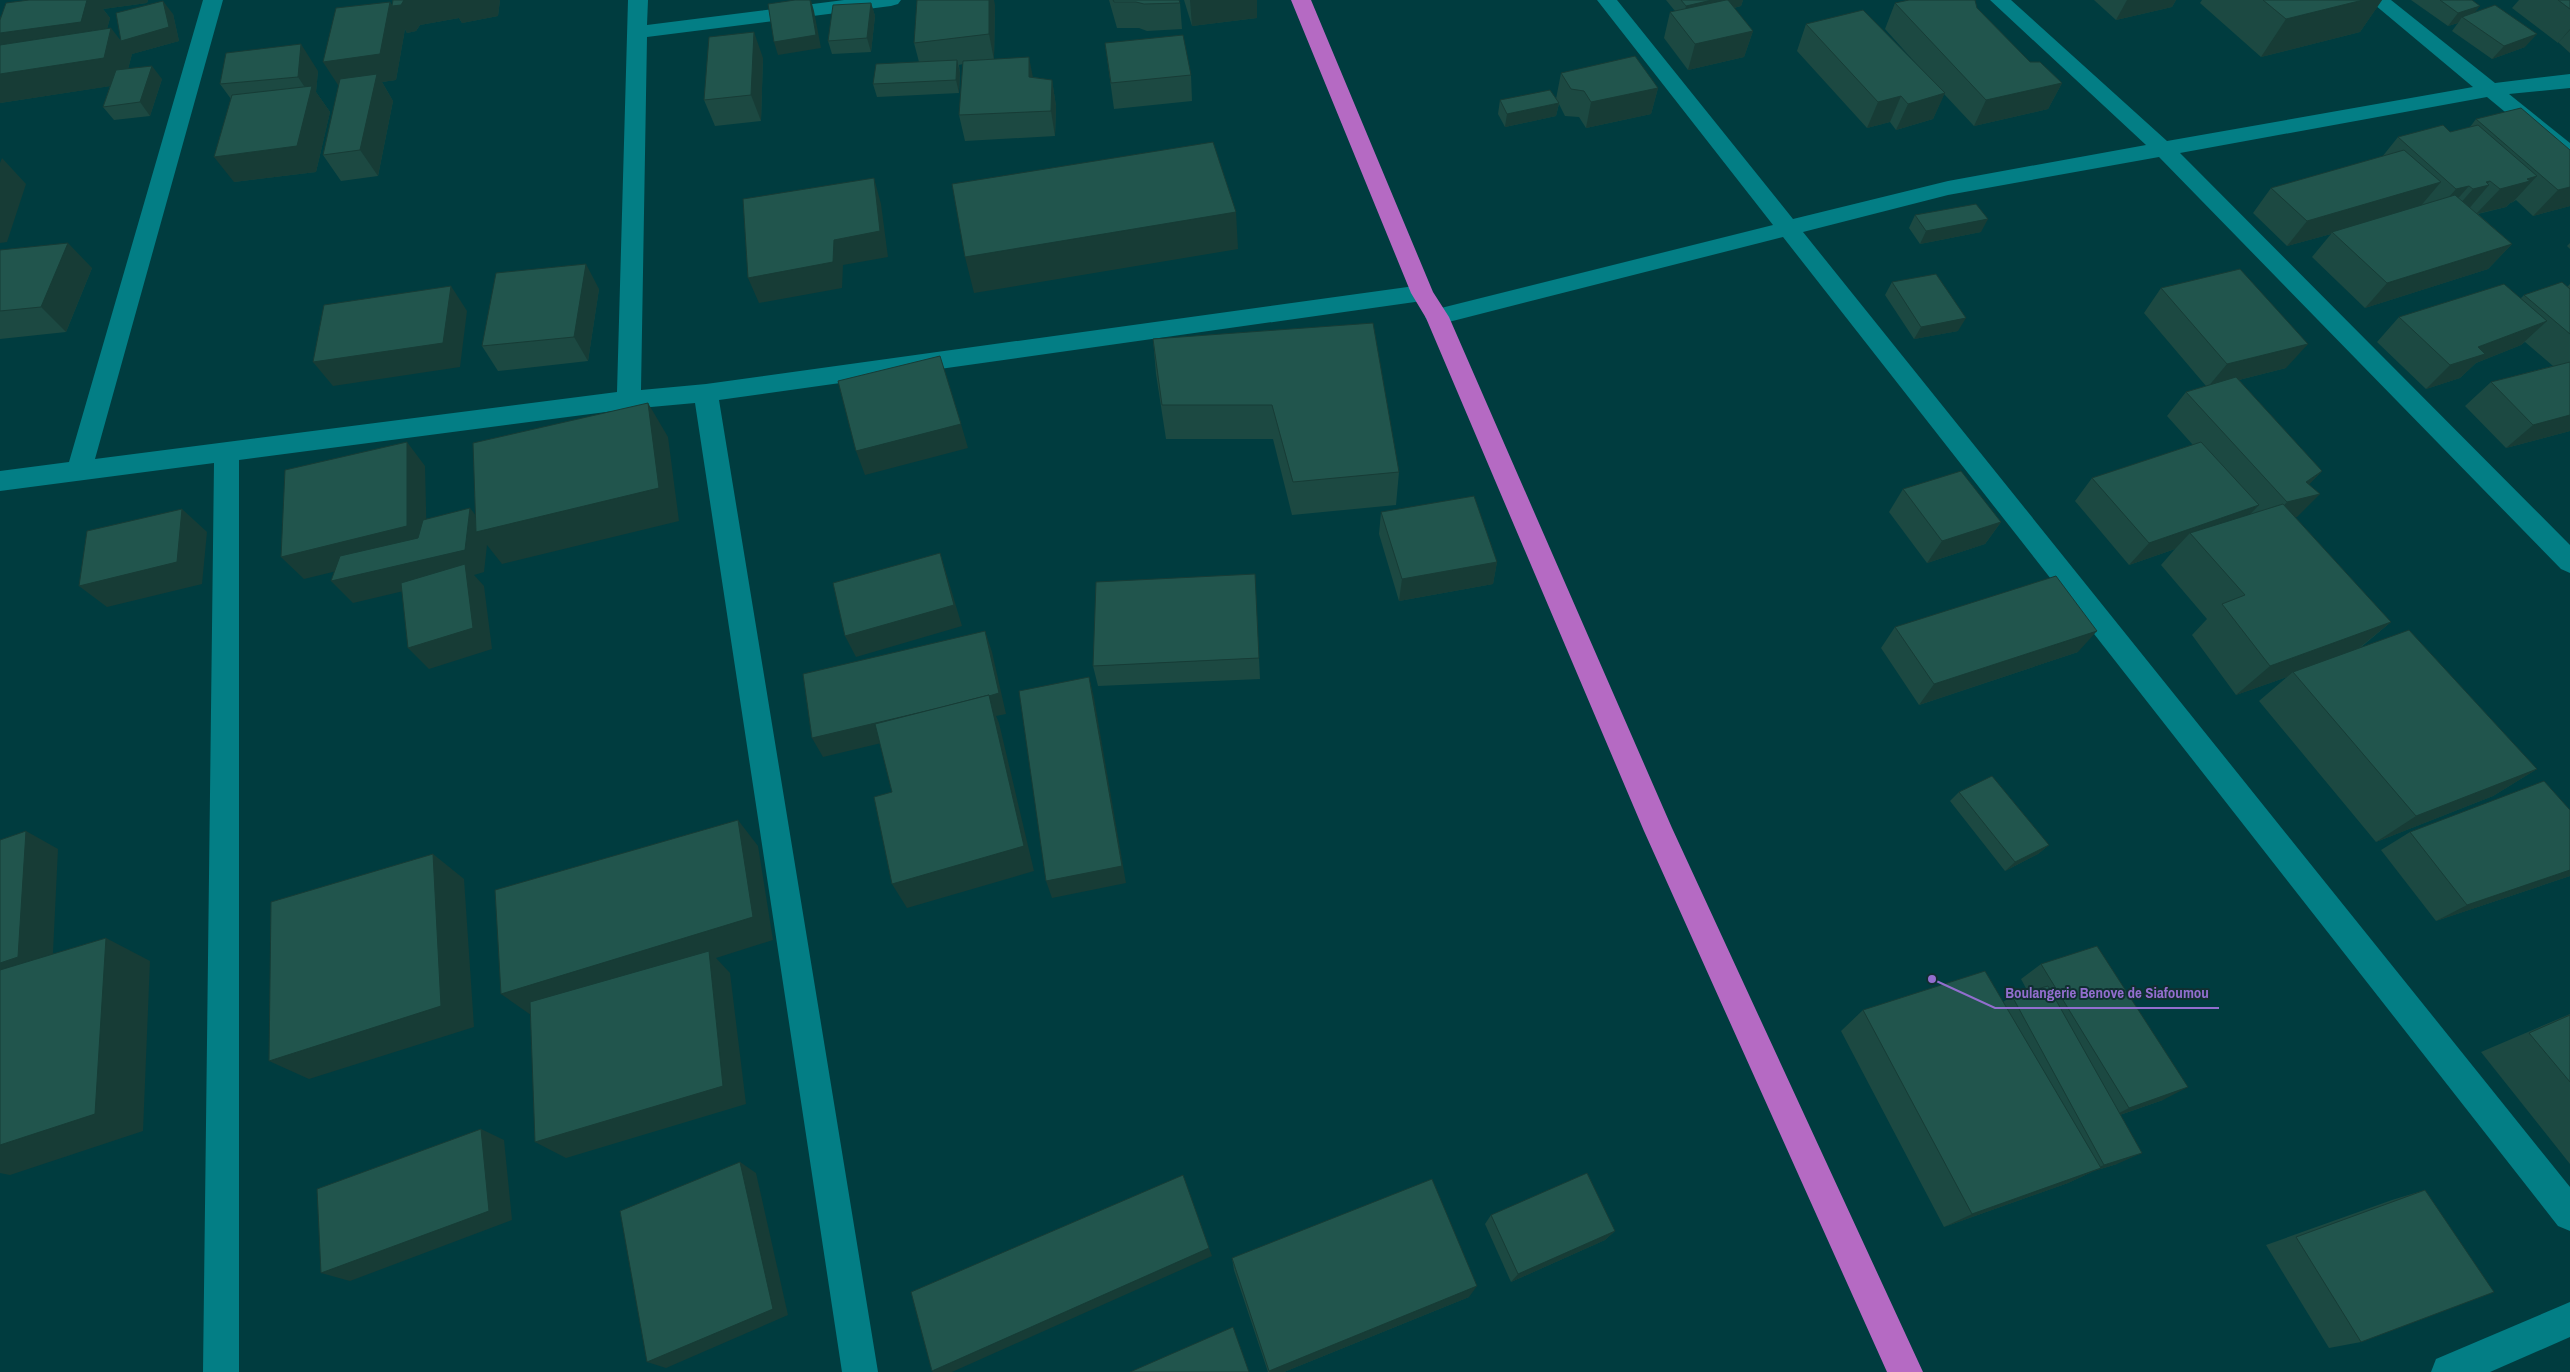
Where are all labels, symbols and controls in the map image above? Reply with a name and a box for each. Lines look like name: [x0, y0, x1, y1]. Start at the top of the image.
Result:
callout: Boulangerie Benove de Siafoumou: [1995, 978, 2219, 1008]
text: Boulangerie Benove de Siafoumou: [2005, 982, 2209, 1003]

